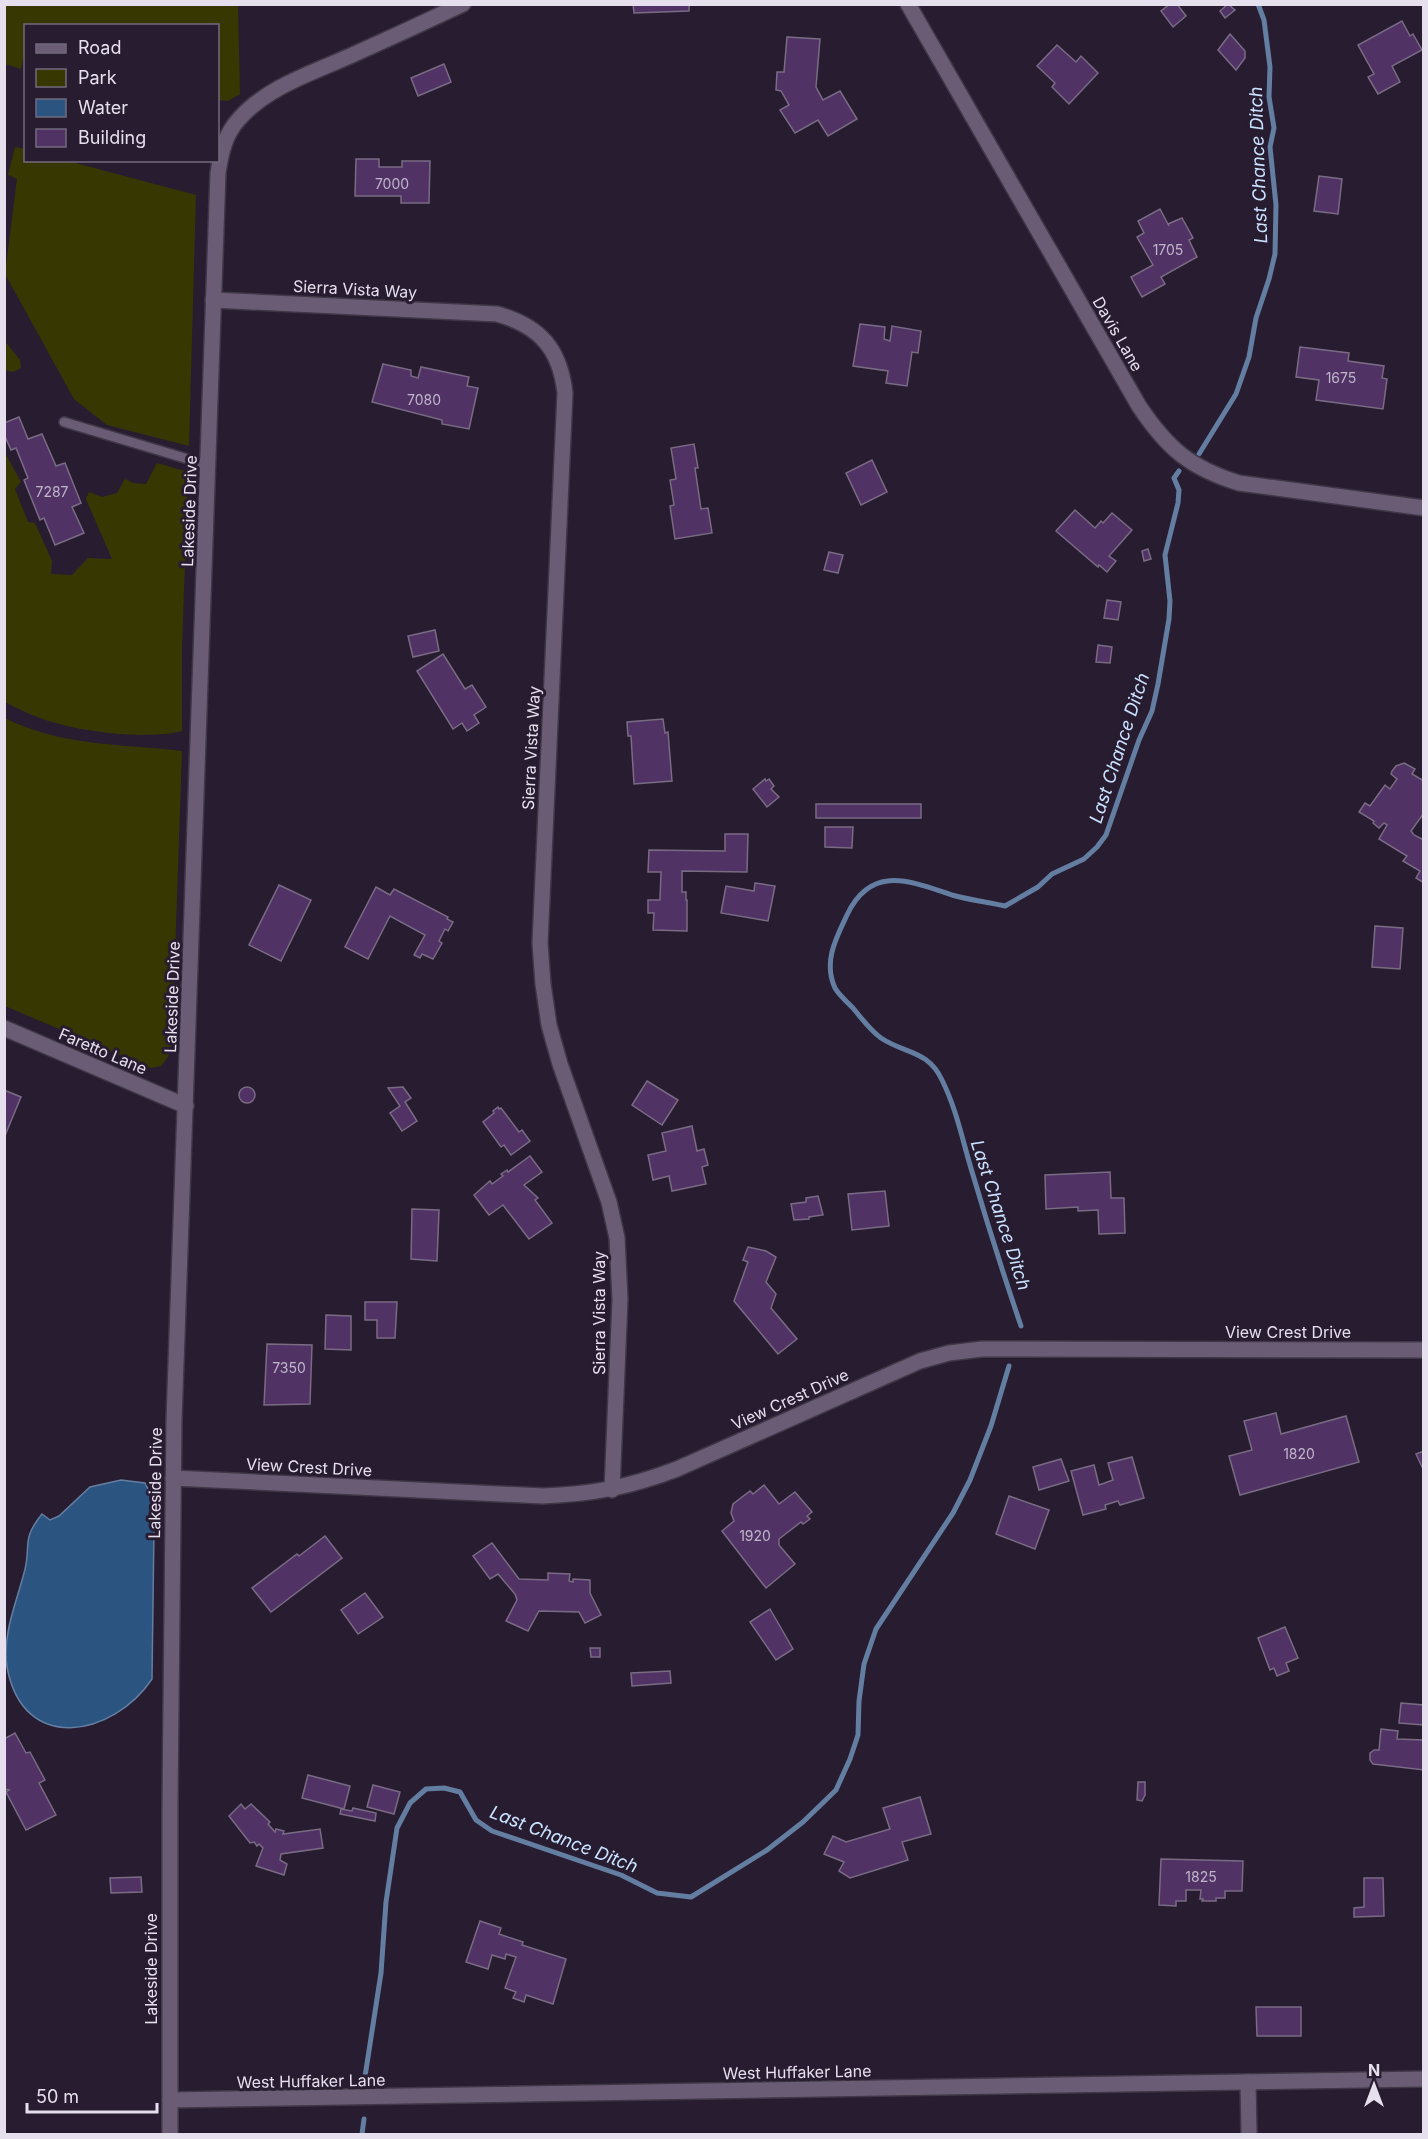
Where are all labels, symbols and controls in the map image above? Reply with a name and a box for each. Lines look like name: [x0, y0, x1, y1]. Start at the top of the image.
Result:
legend: [24, 24, 219, 162]
text: Road: [78, 37, 121, 58]
text: Park: [78, 67, 117, 88]
water label: Last Chance Ditch: [1245, 86, 1271, 244]
text: Water: [78, 97, 128, 118]
text: Building: [78, 127, 146, 148]
house number: 7000: [375, 175, 409, 192]
house number: 1705: [1153, 241, 1183, 258]
street label: Sierra Vista Way: [293, 276, 417, 302]
street label: Davis Lane: [1089, 293, 1147, 375]
house number: 1675: [1326, 369, 1356, 386]
house number: 7080: [407, 391, 441, 408]
street label: Lakeside Drive: [177, 455, 201, 567]
house number: 7287: [35, 483, 69, 500]
water label: Last Chance Ditch: [1085, 670, 1153, 826]
street label: Sierra Vista Way: [518, 686, 544, 810]
street label: Lakeside Drive: [160, 941, 184, 1053]
street label: Faretto Lane: [56, 1023, 150, 1079]
water label: Last Chance Ditch: [967, 1137, 1035, 1293]
street label: Sierra Vista Way: [589, 1251, 609, 1375]
street label: View Crest Drive: [1225, 1322, 1351, 1342]
house number: 7350: [272, 1359, 306, 1376]
street label: View Crest Drive: [728, 1364, 852, 1434]
street label: Lakeside Drive: [144, 1427, 166, 1539]
house number: 1820: [1283, 1445, 1315, 1462]
street label: View Crest Drive: [245, 1454, 373, 1480]
house number: 1920: [739, 1527, 771, 1544]
water label: Last Chance Ditch: [487, 1801, 641, 1877]
house number: 1825: [1185, 1868, 1217, 1885]
street label: Lakeside Drive: [141, 1913, 161, 2025]
north arrow: [1344, 2055, 1404, 2115]
text: N: [1368, 2060, 1380, 2080]
street label: West Huffaker Lane: [722, 2061, 872, 2083]
street label: West Huffaker Lane: [236, 2070, 386, 2092]
scale bar: [27, 2076, 158, 2114]
text: 50 m: [36, 2086, 79, 2107]

